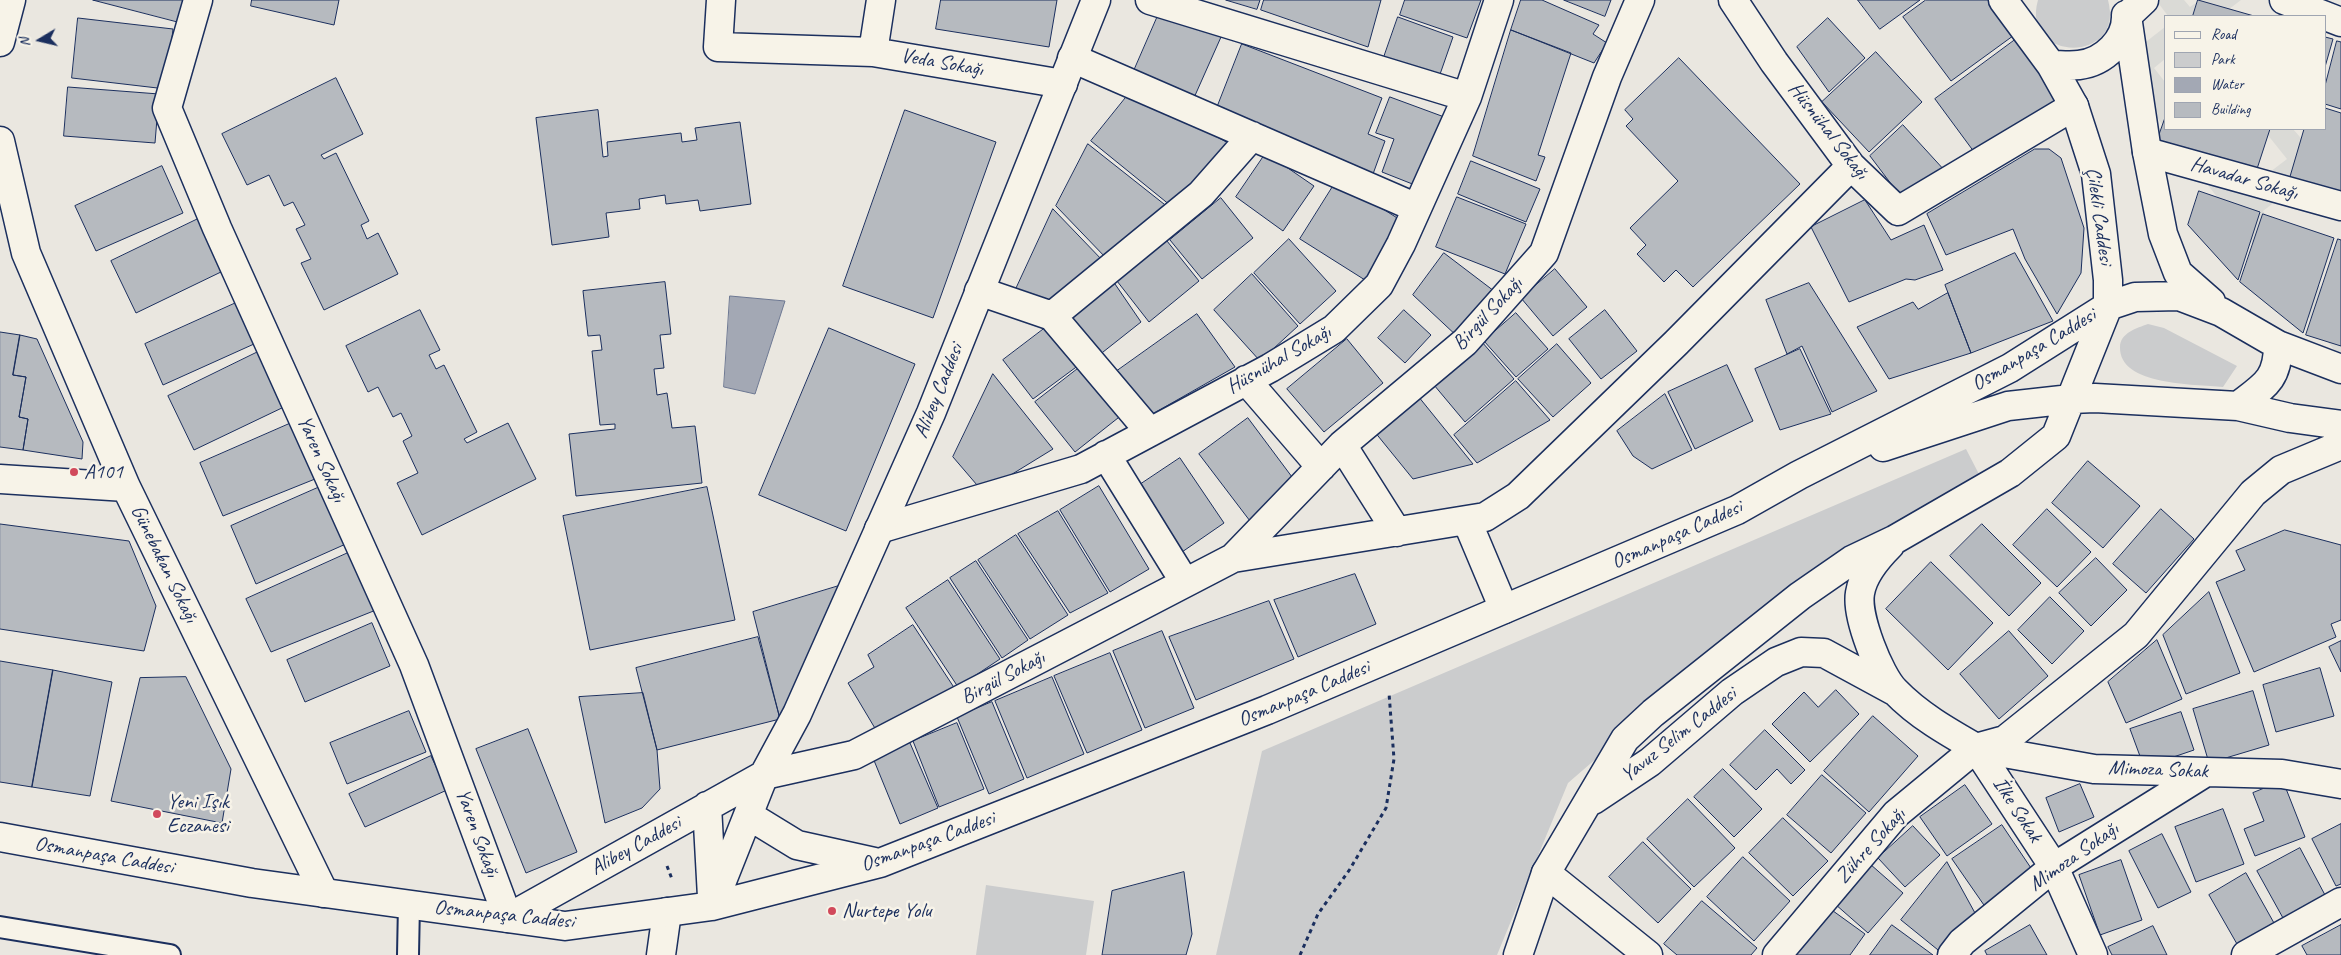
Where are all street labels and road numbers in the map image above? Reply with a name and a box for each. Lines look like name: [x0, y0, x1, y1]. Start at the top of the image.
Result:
street label: Veda Sokağı: [899, 43, 985, 83]
street label: Hüsnühal Sokağı: [1782, 77, 1874, 185]
street label: Havadar Sokağı: [2187, 152, 2301, 206]
street label: Çilekli Caddesi: [2080, 166, 2118, 266]
street label: Birgül Sokağı: [1448, 272, 1528, 356]
street label: Osmanpaşa Caddesi: [1967, 303, 2101, 397]
street label: Hüsnühal Sokağı: [1222, 320, 1336, 400]
street label: Alibey Caddesi: [909, 340, 969, 442]
street label: Yaren Sokağı: [291, 412, 351, 506]
street label: Osmanpaşa Caddesi: [1608, 495, 1746, 575]
street label: Günebakan Sokağı: [125, 501, 203, 627]
street label: Birgül Sokağı: [957, 645, 1049, 711]
street label: Osmanpaşa Caddesi: [1234, 655, 1374, 733]
street label: Yavuz Selim Caddesi: [1616, 682, 1742, 788]
street label: Mimoza Sokak: [2108, 756, 2208, 784]
street label: İlke Sokak: [1987, 773, 2047, 847]
street label: Yaren Sokağı: [449, 785, 505, 881]
street label: Zühre Sokağı: [1831, 803, 1911, 889]
street label: Osmanpaşa Caddesi: [858, 806, 998, 878]
street label: Alibey Caddesi: [586, 811, 686, 881]
street label: Mimoza Sokağı: [2024, 817, 2124, 897]
street label: Osmanpaşa Caddesi: [33, 831, 175, 881]
street label: Osmanpaşa Caddesi: [433, 895, 575, 935]

